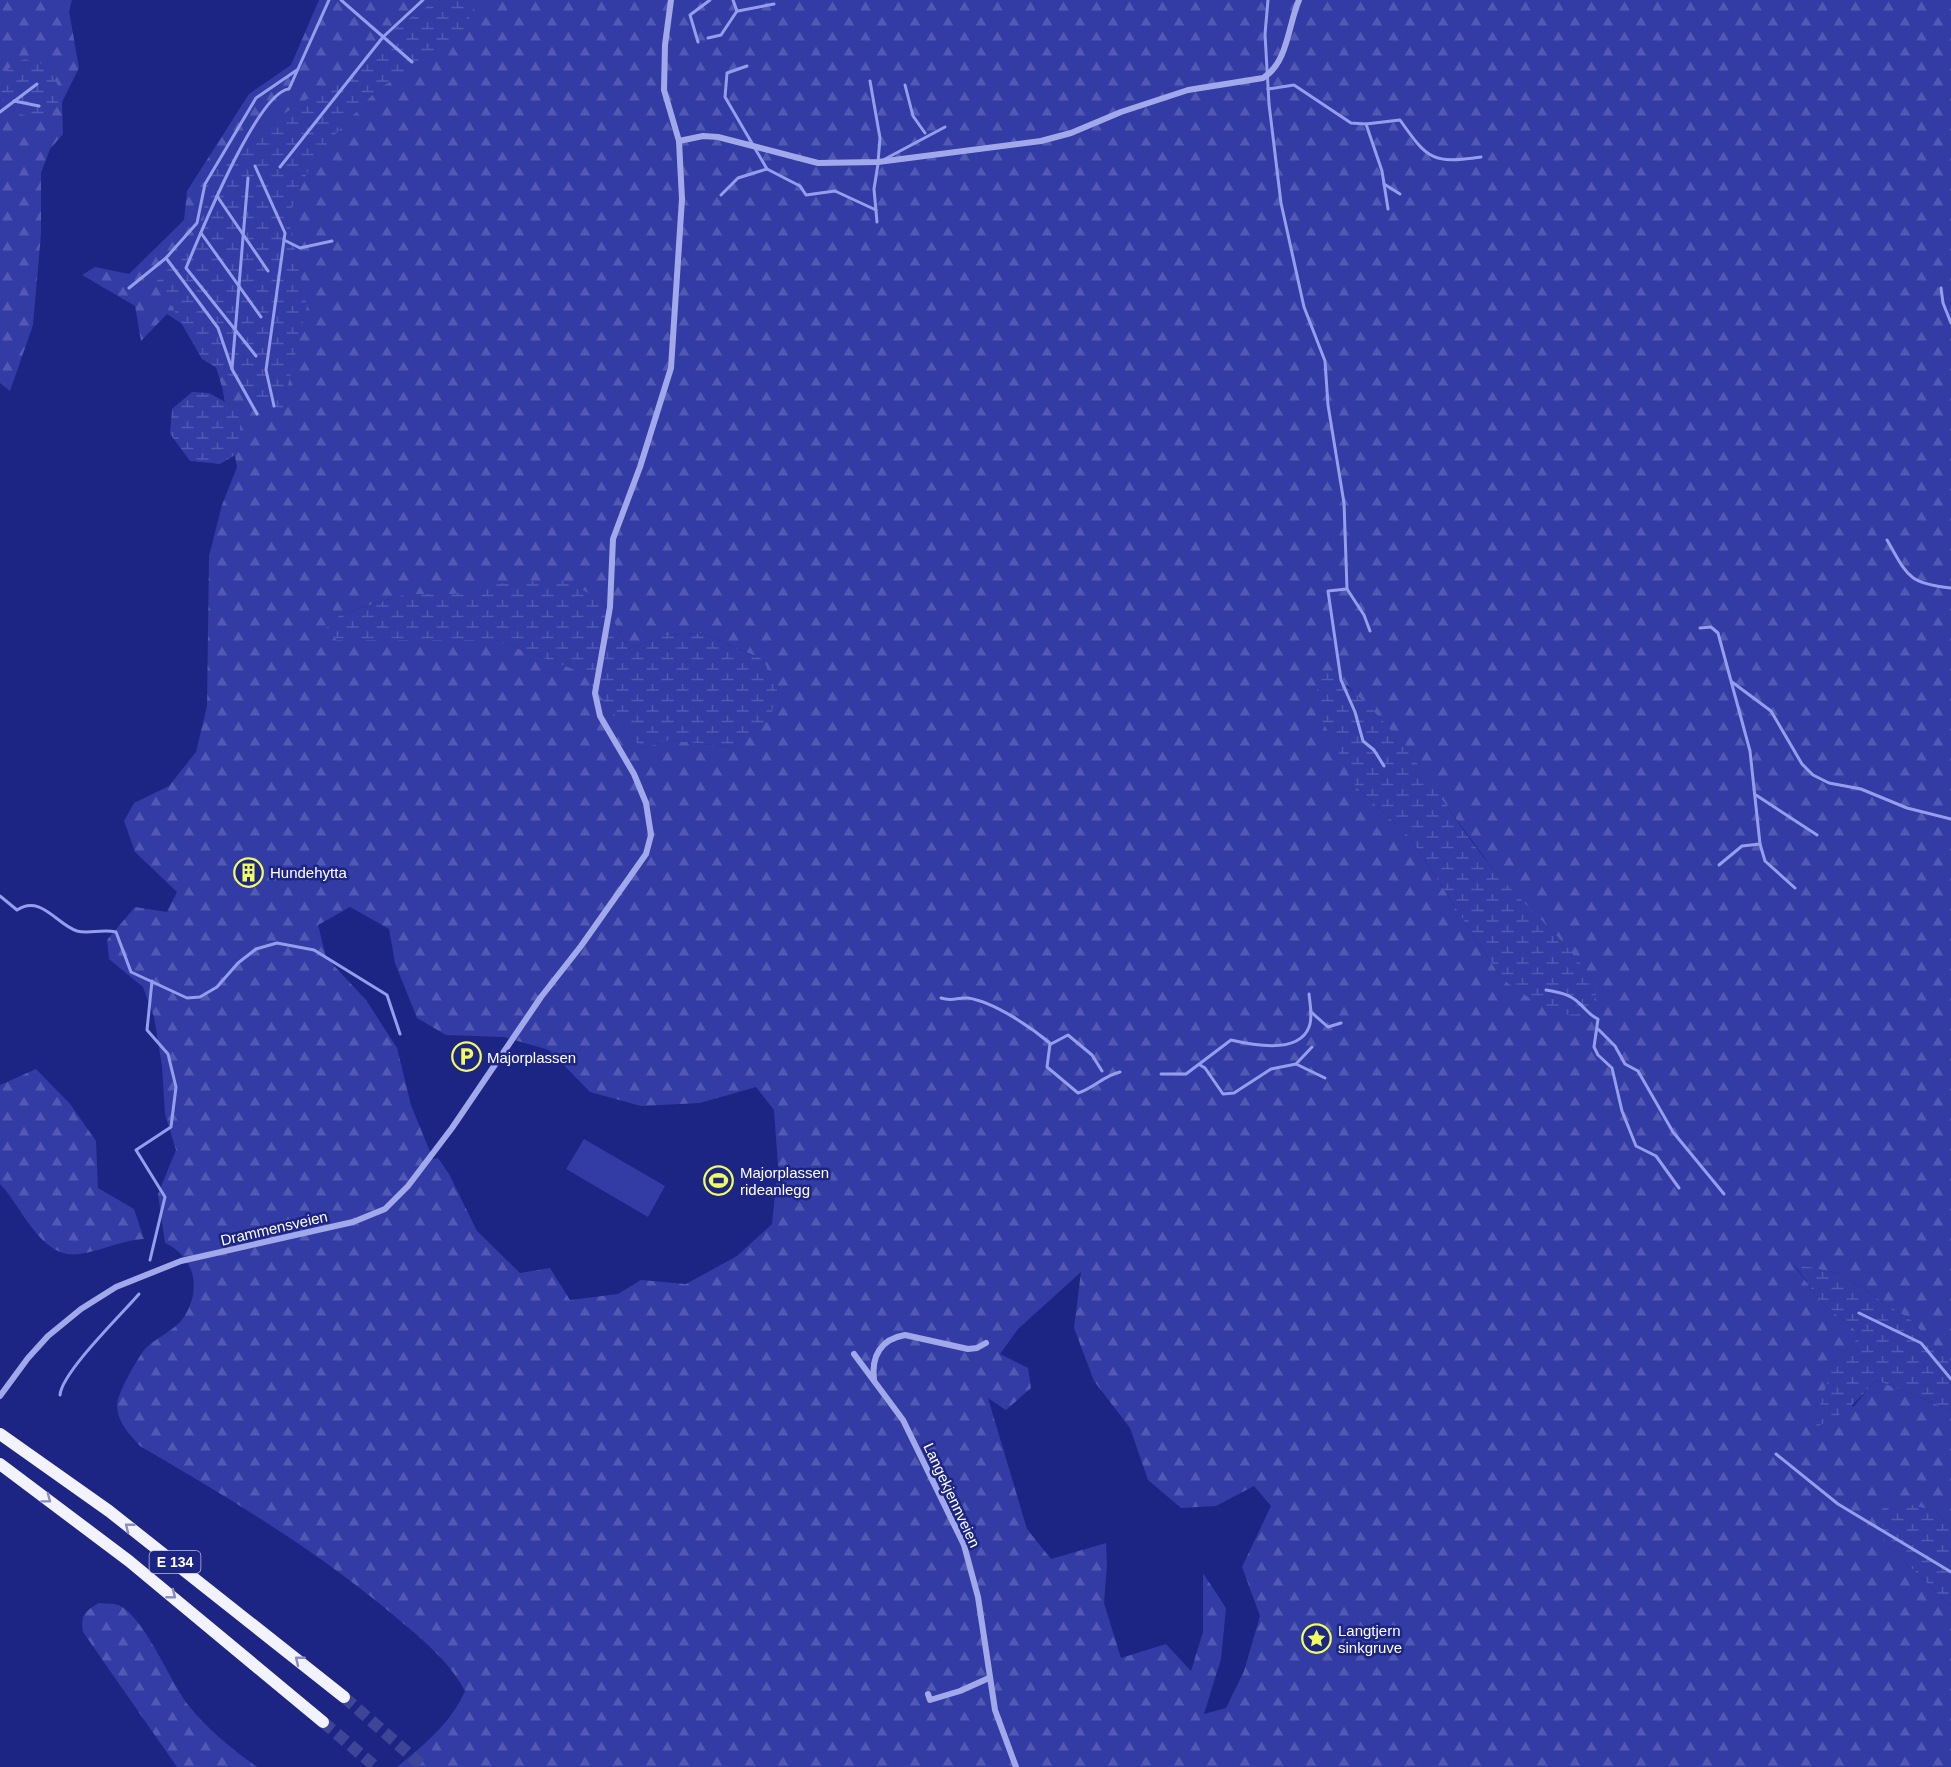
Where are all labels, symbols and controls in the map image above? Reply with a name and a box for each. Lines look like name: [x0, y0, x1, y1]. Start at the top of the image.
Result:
building icon: Hundehytta: [233, 856, 265, 888]
place label: Hundehytta: [270, 864, 347, 881]
parking icon: Majorplassen: [450, 1041, 482, 1073]
place label: Majorplassen: [487, 1049, 576, 1066]
place label: Majorplassen rideanlegg: [740, 1164, 829, 1198]
sports icon: Majorplassen rideanlegg: [703, 1165, 735, 1197]
street label: Drammensveien: [219, 1207, 329, 1249]
street label: Langekjennveien: [920, 1440, 984, 1550]
one-way arrow: [40, 1491, 51, 1502]
one-way arrow: [125, 1523, 136, 1534]
road number: E 134: [150, 1551, 201, 1573]
one-way arrow: [165, 1588, 176, 1599]
place label: Langtjern sinkgruve: [1338, 1622, 1402, 1656]
place icon: Langtjern sinkgruve: [1301, 1623, 1333, 1655]
one-way arrow: [294, 1657, 305, 1668]

